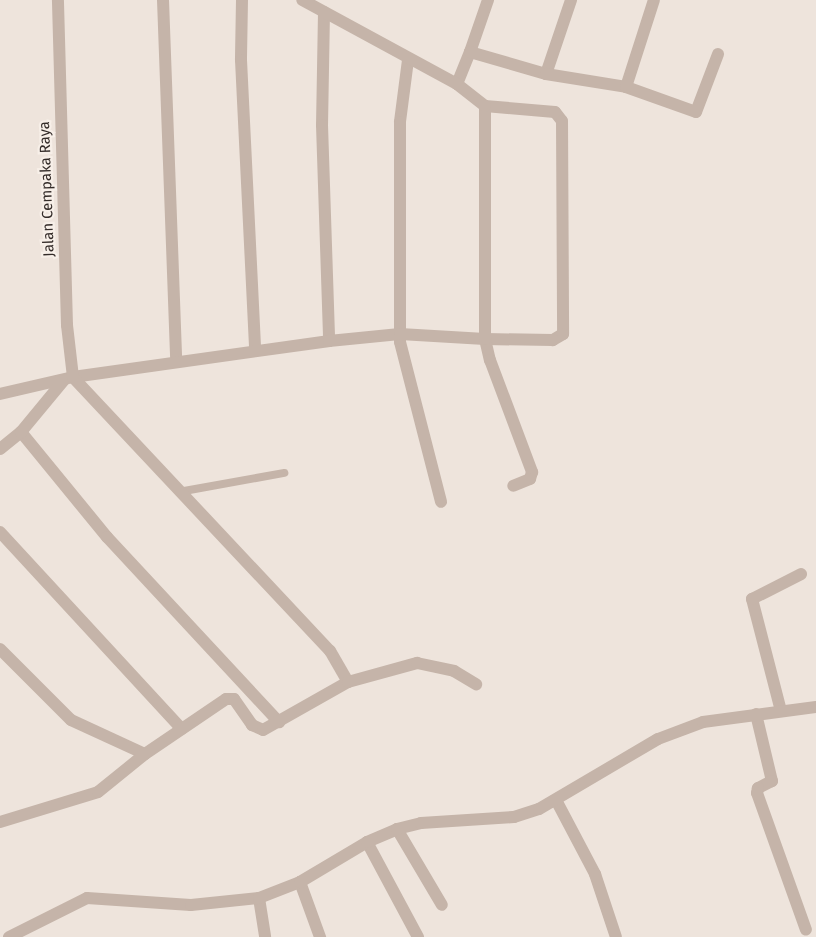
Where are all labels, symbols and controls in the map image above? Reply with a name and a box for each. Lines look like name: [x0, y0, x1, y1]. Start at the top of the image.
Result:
street label: Jalan Cempaka Raya: [36, 121, 58, 257]

